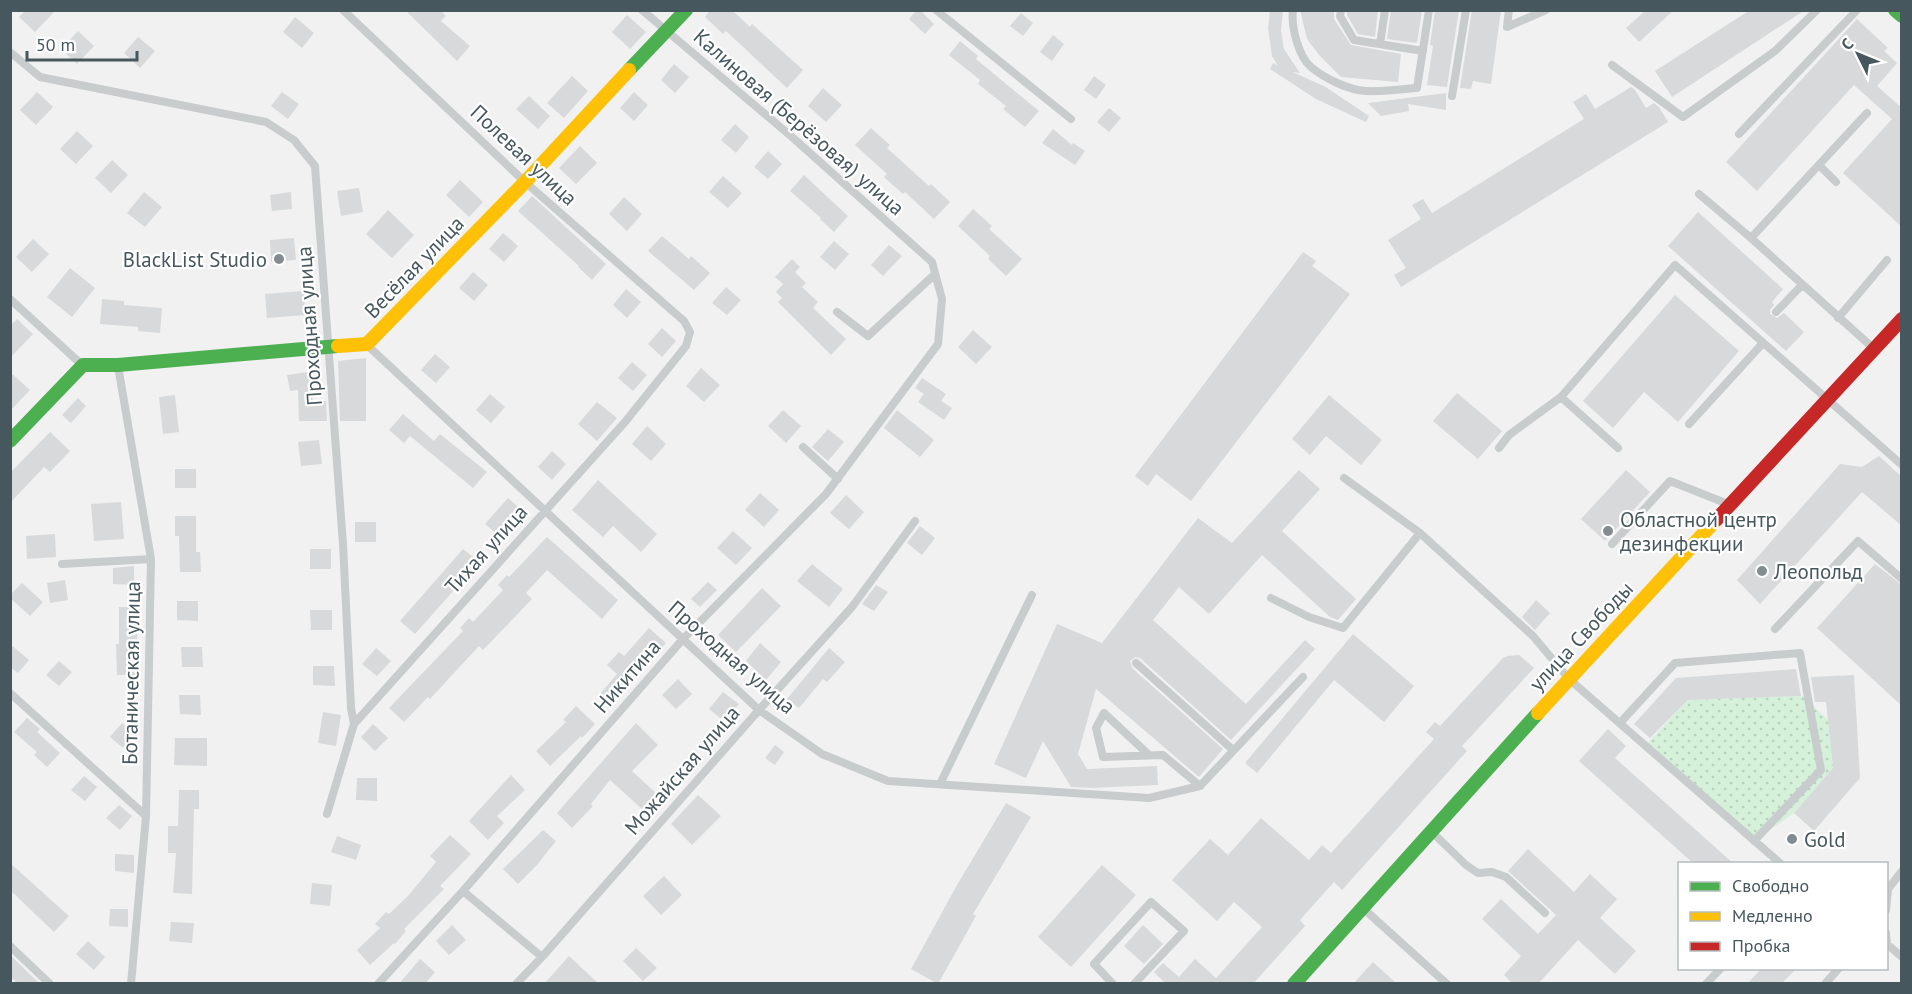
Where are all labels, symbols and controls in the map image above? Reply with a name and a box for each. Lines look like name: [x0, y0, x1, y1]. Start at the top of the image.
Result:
street label: Калиновая (Берёзовая) улица: [688, 23, 910, 221]
scale bar: [27, 24, 136, 62]
north arrow: [1828, 24, 1888, 84]
text: 50 m: [36, 33, 75, 56]
text: С: [1837, 34, 1857, 54]
street label: Полевая улица: [465, 99, 583, 211]
street label: Весёлая улица: [358, 210, 470, 324]
street label: Проходная улица: [290, 245, 328, 407]
place label: BlackList Studio: [123, 246, 267, 273]
marker: BlackList Studio: [272, 252, 286, 266]
street label: Тихая улица: [439, 499, 533, 599]
place label: Областной центр дезинфекции: [1620, 506, 1777, 557]
marker: Областной центр дезинфекции: [1601, 524, 1615, 538]
place label: Леопольд: [1773, 558, 1863, 585]
marker: Леопольд: [1755, 564, 1769, 578]
street label: улица Свободы: [1523, 575, 1639, 697]
street label: Ботаническая улица: [116, 581, 146, 765]
street label: Проходная улица: [663, 594, 801, 720]
street label: Никитина: [588, 634, 666, 718]
street label: Можайская улица: [619, 700, 745, 840]
place label: Gold: [1804, 826, 1846, 853]
marker: Gold: [1785, 832, 1799, 846]
legend: [1678, 862, 1888, 970]
text: Свободно: [1732, 874, 1809, 897]
text: Медленно: [1732, 904, 1813, 927]
text: Пробка: [1732, 934, 1790, 957]

